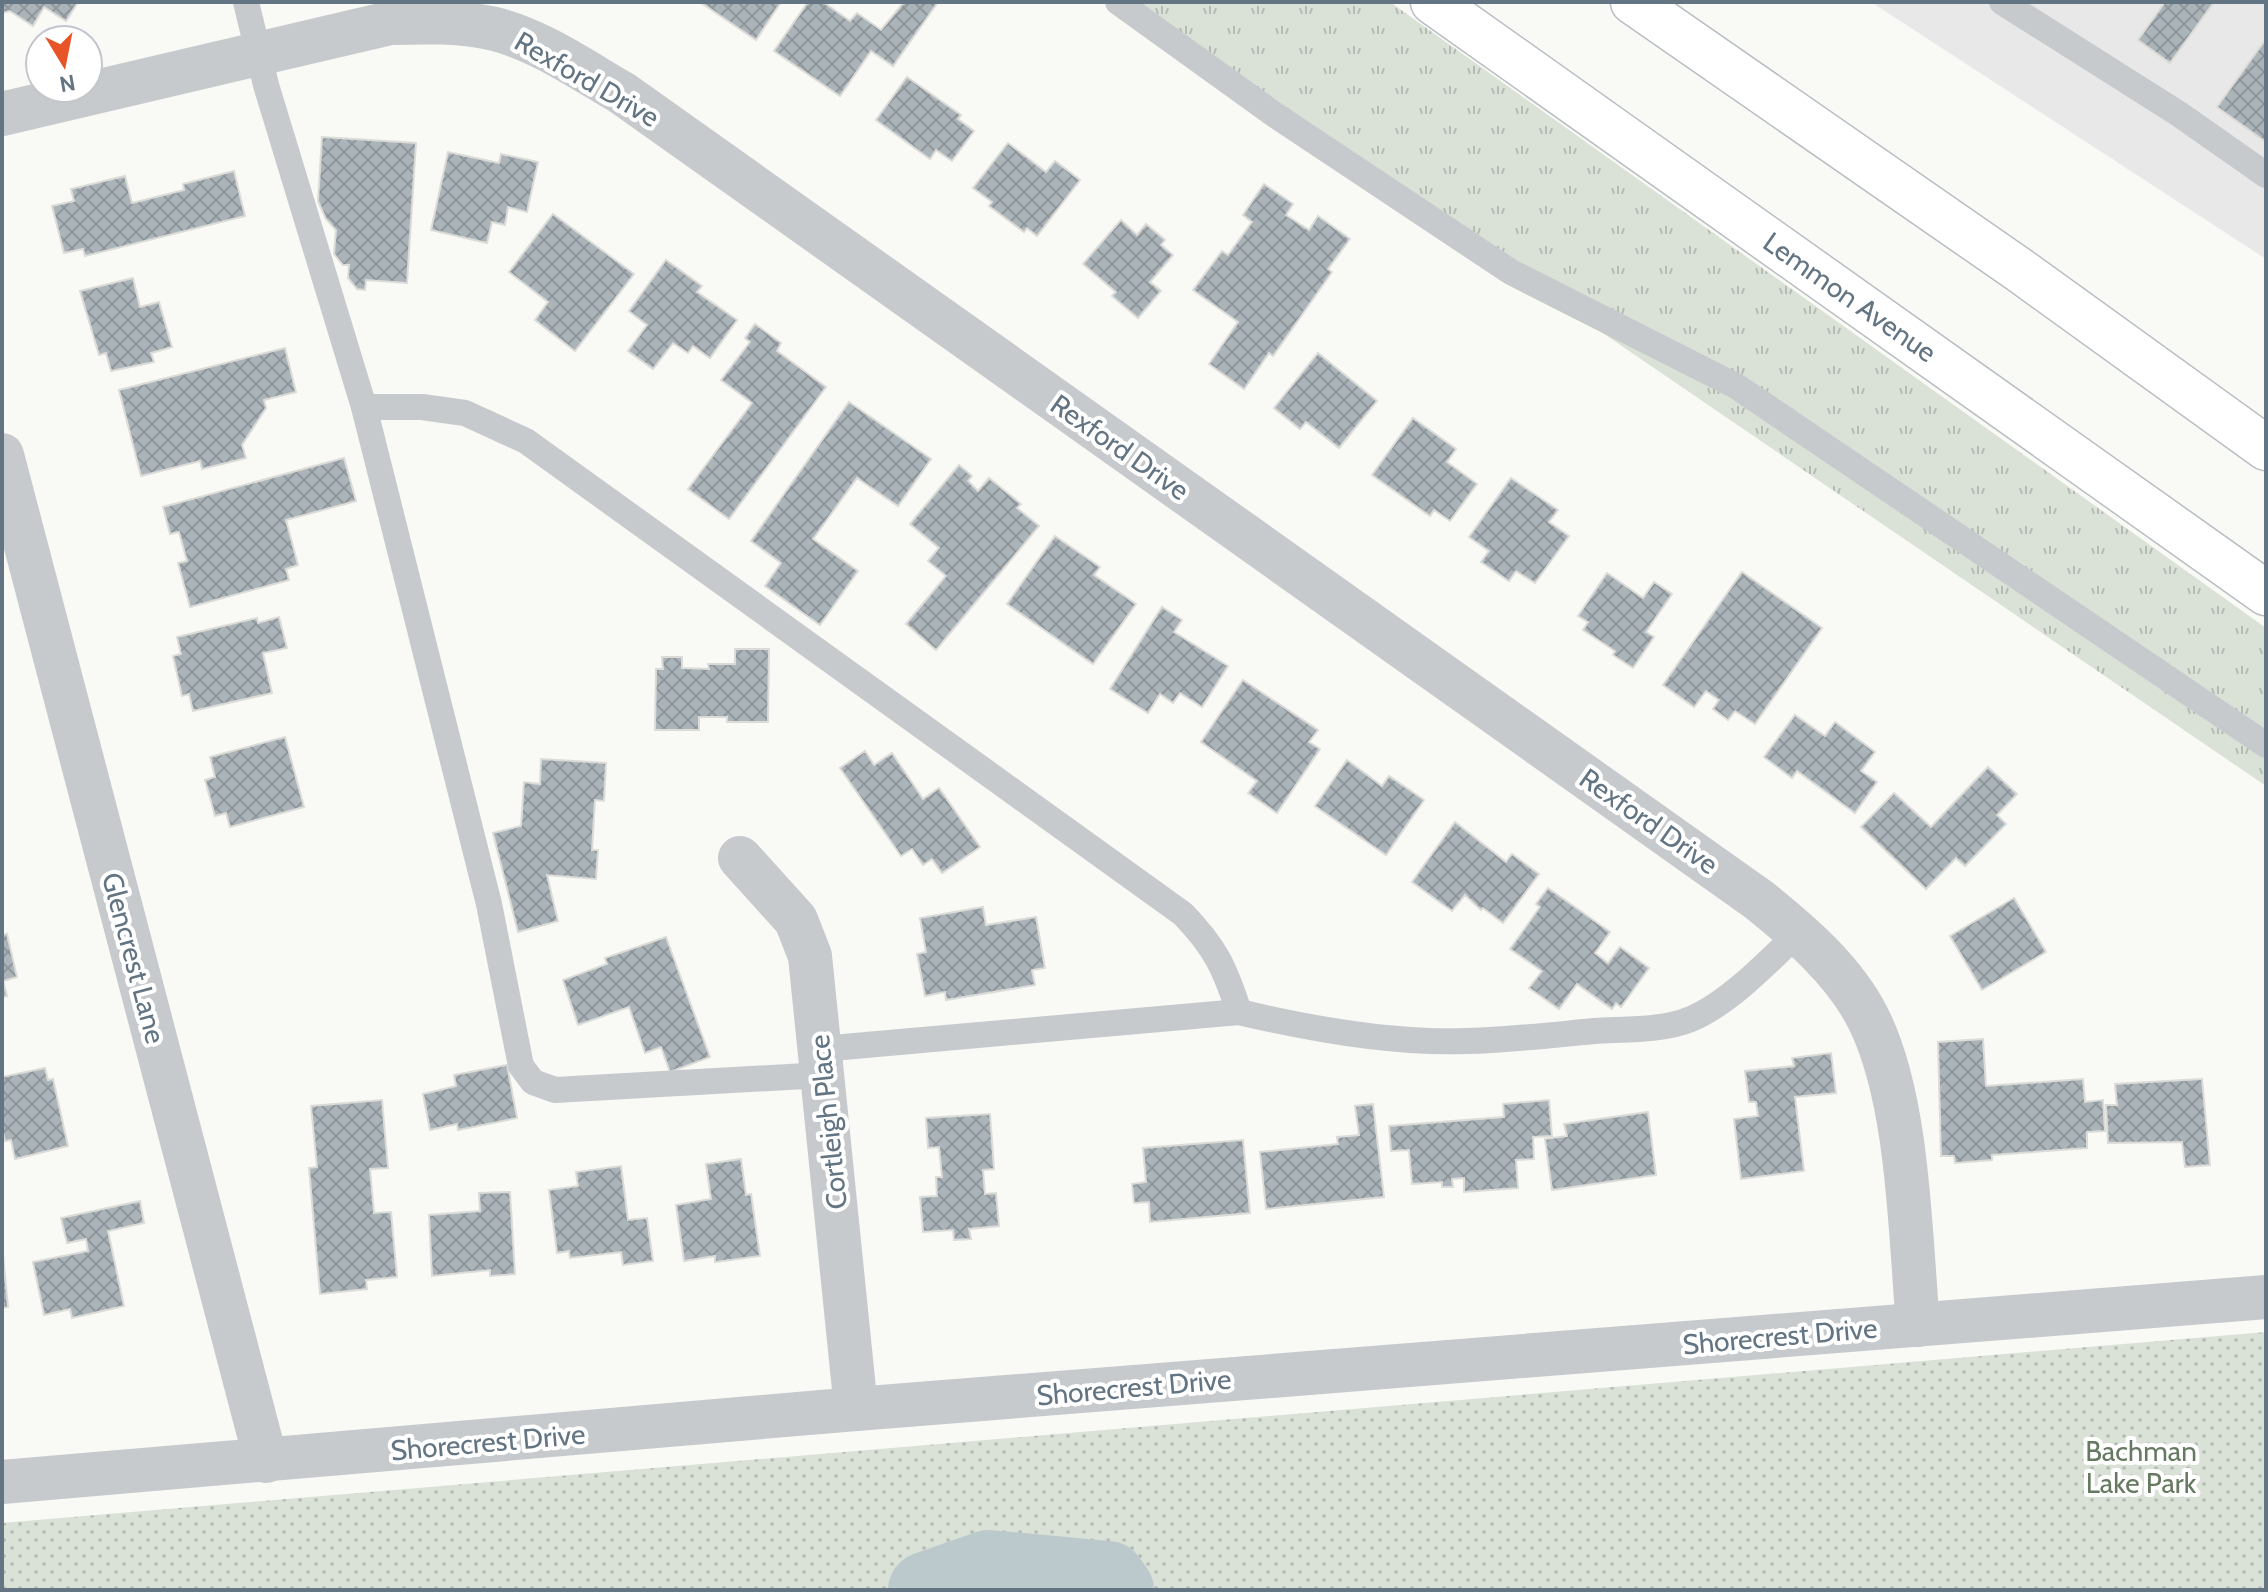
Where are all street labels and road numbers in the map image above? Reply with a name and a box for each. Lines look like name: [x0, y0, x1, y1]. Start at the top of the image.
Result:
street label: Rexford Drive: [509, 24, 665, 134]
street label: Lemmon Avenue: [1757, 225, 1943, 369]
street label: Rexford Drive: [1044, 387, 1196, 507]
street label: Rexford Drive: [1573, 761, 1725, 881]
street label: Glencrest Lane: [95, 869, 173, 1047]
street label: Cortleigh Place: [802, 1033, 854, 1211]
street label: Shorecrest Drive: [1681, 1311, 1879, 1361]
street label: Shorecrest Drive: [1035, 1362, 1233, 1412]
street label: Shorecrest Drive: [389, 1417, 587, 1467]

